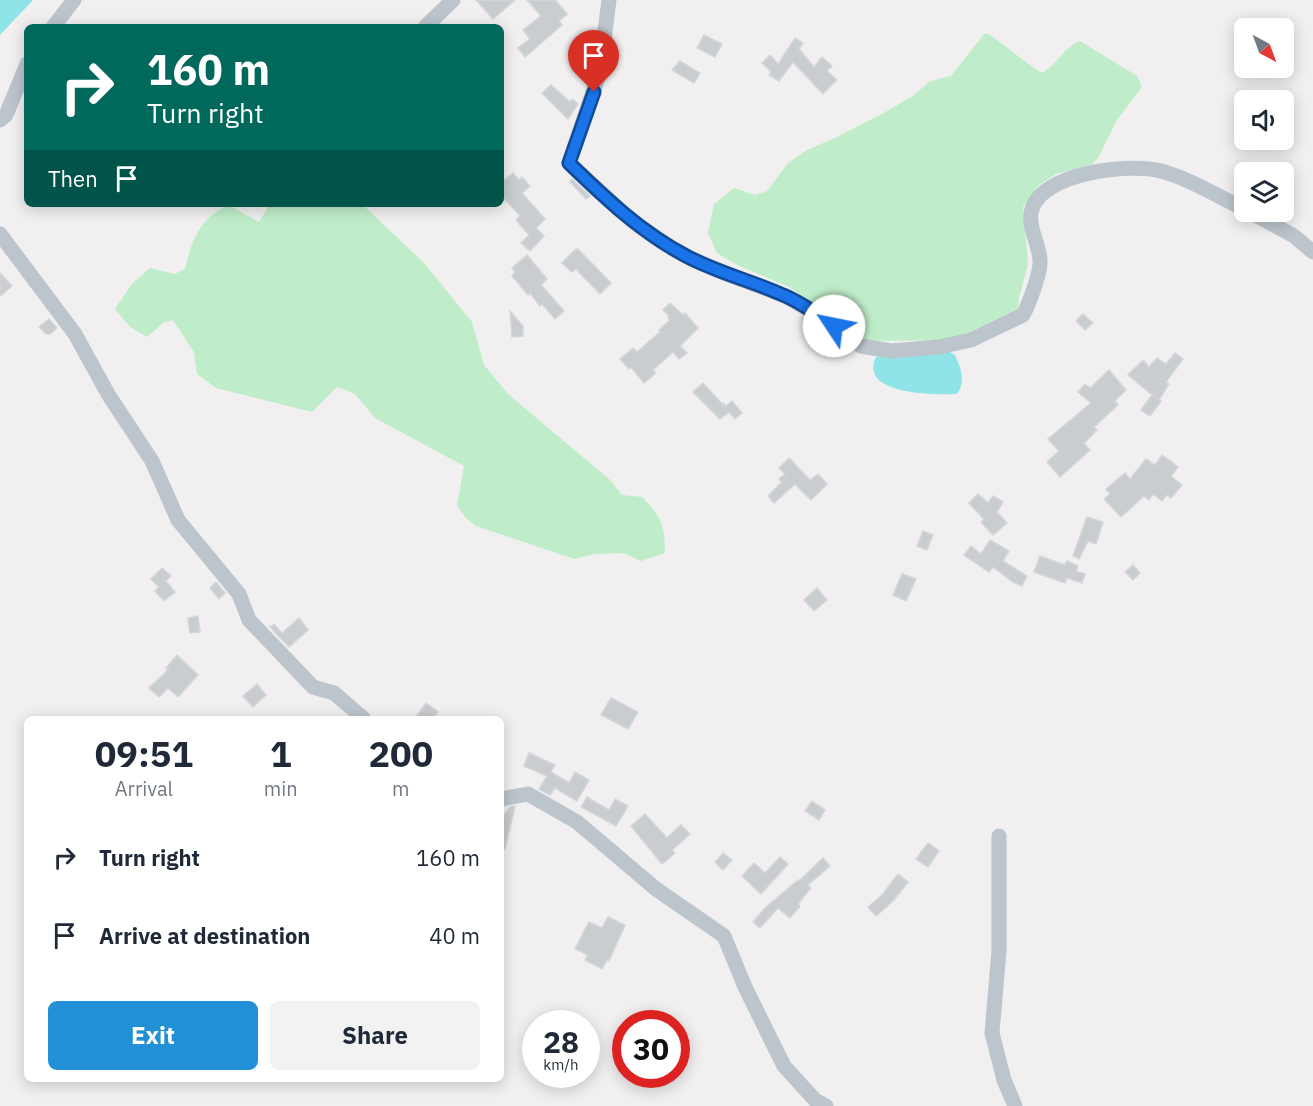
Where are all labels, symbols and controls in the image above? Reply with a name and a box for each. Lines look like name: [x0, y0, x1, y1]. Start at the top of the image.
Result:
north arrow: [1234, 18, 1294, 78]
map controls: [1234, 18, 1294, 222]
pin: [568, 30, 619, 92]
icon: arrive: [577, 39, 610, 72]
text: 160 m: [147, 42, 270, 97]
icon: right: [48, 48, 126, 126]
button: sound: [1234, 90, 1294, 150]
text: Turn right: [147, 95, 264, 130]
icon: arrive: [110, 162, 143, 195]
button: layers: [1234, 162, 1294, 222]
text: Then: [48, 164, 98, 193]
position arrow: [802, 294, 866, 358]
text: 09:51: [95, 730, 193, 777]
text: 1: [270, 730, 292, 777]
text: 200: [368, 730, 433, 777]
text: Arrival: [115, 775, 173, 802]
text: min: [264, 775, 298, 802]
text: m: [392, 775, 410, 802]
icon: right: [48, 841, 81, 874]
text: Turn right: [99, 843, 200, 872]
text: 160 m: [416, 843, 480, 872]
icon: arrive: [48, 919, 81, 952]
text: Arrive at destination: [99, 921, 310, 950]
text: 40 m: [429, 921, 480, 950]
button: Exit: [48, 1001, 258, 1070]
button: Share: [270, 1001, 480, 1070]
speed limit sign: 30: [612, 1010, 690, 1088]
text: 28: [543, 1022, 579, 1061]
text: km/h: [543, 1055, 579, 1074]

